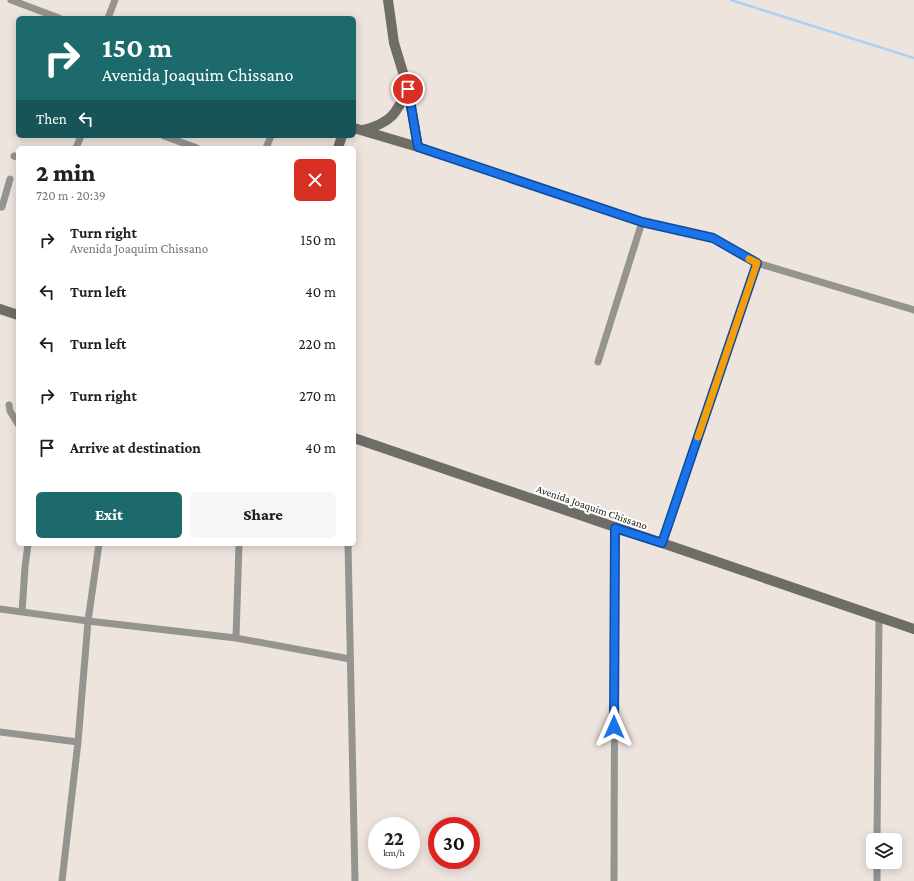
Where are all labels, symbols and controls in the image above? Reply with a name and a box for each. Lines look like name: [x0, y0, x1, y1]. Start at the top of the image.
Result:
icon: right: [36, 32, 88, 84]
text: 150 m: [102, 32, 172, 63]
text: Avenida Joaquim Chissano: [102, 65, 293, 85]
pin: [391, 72, 425, 106]
icon: arrive: [397, 78, 419, 100]
icon: left: [75, 108, 97, 130]
text: Then: [36, 111, 67, 127]
text: 2 min: [36, 159, 95, 186]
button: close: [294, 159, 336, 201]
text: 720 m · 20:39: [36, 188, 106, 203]
text: Turn right: [70, 225, 137, 241]
icon: right: [36, 229, 58, 251]
text: 150 m: [301, 232, 336, 248]
text: Avenida Joaquim Chissano: [70, 241, 208, 256]
icon: left: [36, 281, 58, 303]
text: Turn left: [70, 284, 126, 300]
text: 40 m: [305, 284, 336, 300]
icon: left: [36, 333, 58, 355]
text: Turn left: [70, 336, 126, 352]
text: 220 m: [298, 336, 336, 352]
icon: right: [36, 385, 58, 407]
text: Turn right: [70, 388, 137, 404]
text: 270 m: [299, 388, 336, 404]
icon: arrive: [36, 437, 58, 459]
text: Arrive at destination: [70, 440, 201, 456]
text: 40 m: [305, 440, 336, 456]
street label: Avenida Joaquim Chissano: [534, 482, 650, 533]
button: Exit: [36, 492, 182, 538]
button: Share: [190, 492, 336, 538]
position arrow: [593, 706, 635, 748]
speed limit sign: 30: [428, 817, 480, 869]
text: 22: [384, 827, 404, 849]
map controls: [866, 833, 902, 869]
button: layers: [866, 833, 902, 869]
text: km/h: [383, 847, 405, 858]

